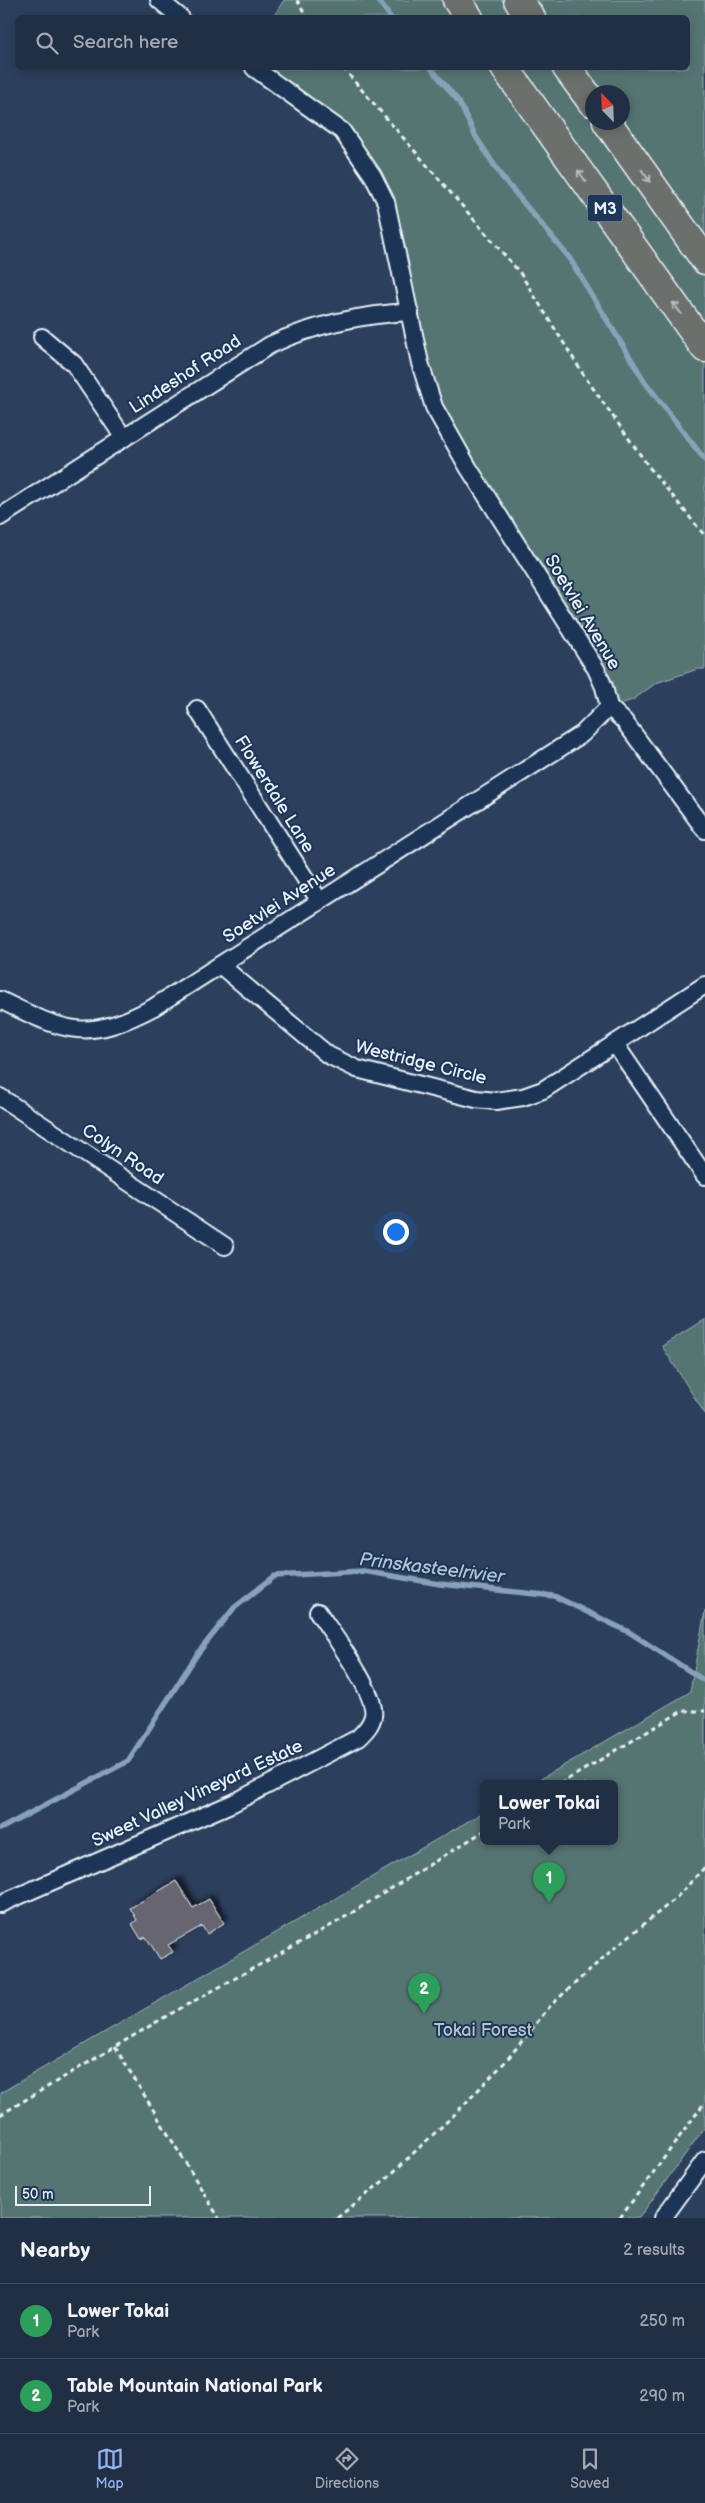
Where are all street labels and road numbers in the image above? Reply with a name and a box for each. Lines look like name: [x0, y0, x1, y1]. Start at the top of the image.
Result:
road number: M3: [588, 194, 622, 222]
street label: Lindeshof Road: [126, 331, 245, 418]
street label: Soetvlei Avenue: [540, 551, 625, 674]
street label: Flowerdale Lane: [230, 732, 319, 857]
street label: Soetvlei Avenue: [219, 859, 340, 948]
street label: Westridge Circle: [353, 1036, 489, 1089]
street label: Colyn Road: [78, 1120, 167, 1189]
street label: Sweet Valley Vineyard Estate: [88, 1735, 306, 1852]

